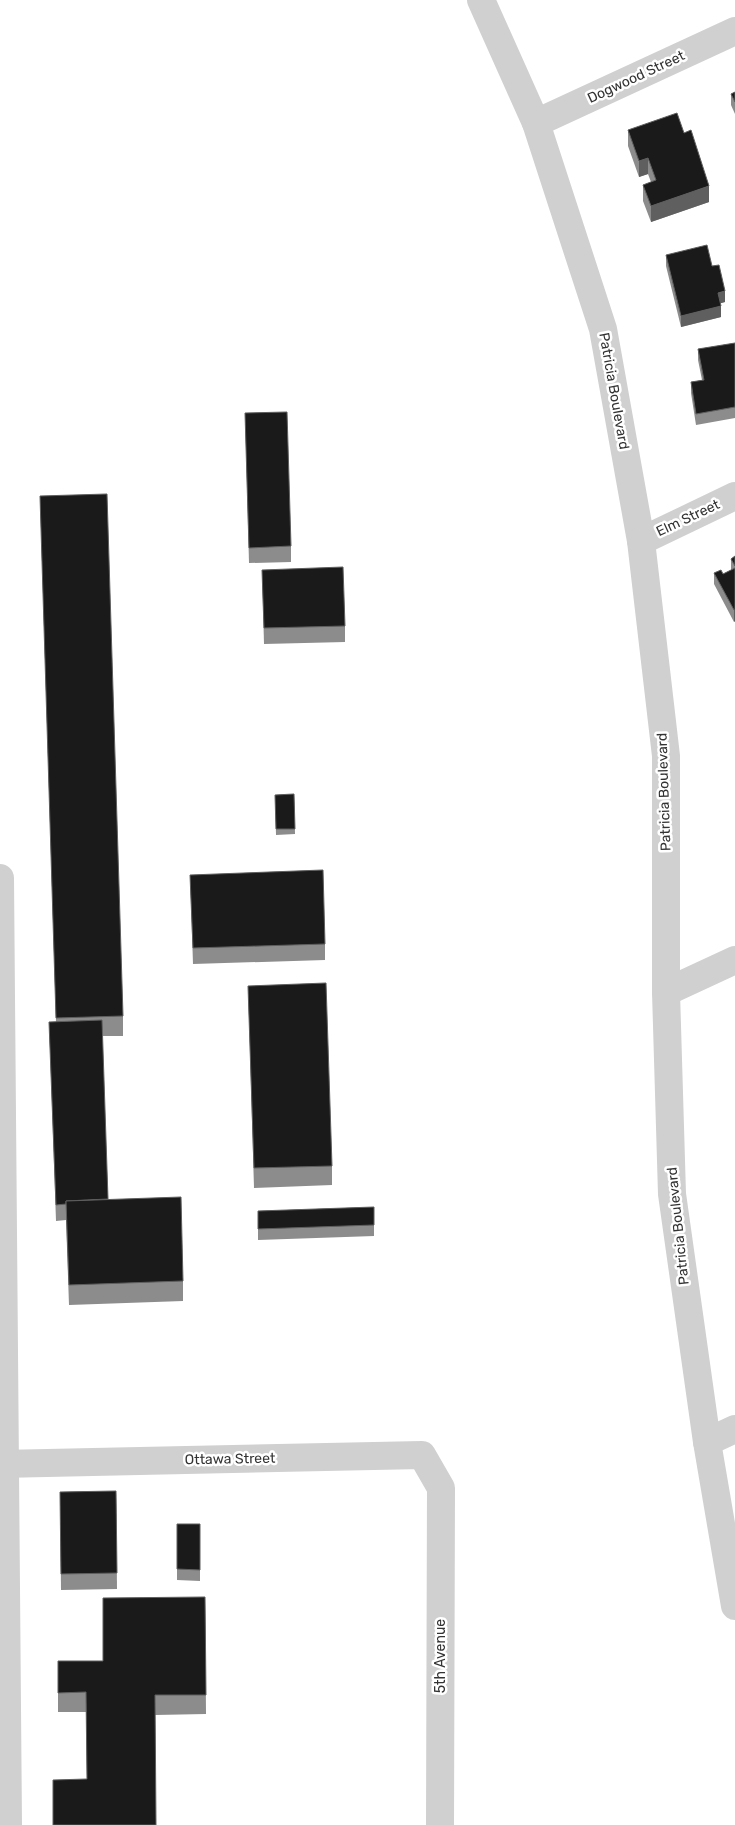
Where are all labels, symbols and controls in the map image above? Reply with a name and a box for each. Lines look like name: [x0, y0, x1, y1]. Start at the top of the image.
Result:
street label: Dogwood Street: [585, 47, 688, 107]
street label: Patricia Boulevard: [595, 331, 633, 451]
street label: Elm Street: [653, 496, 723, 540]
street label: Patricia Boulevard: [653, 732, 675, 852]
street label: Patricia Boulevard: [663, 1166, 693, 1286]
street label: Ottawa Street: [184, 1450, 276, 1468]
street label: 5th Avenue: [432, 1619, 449, 1693]

